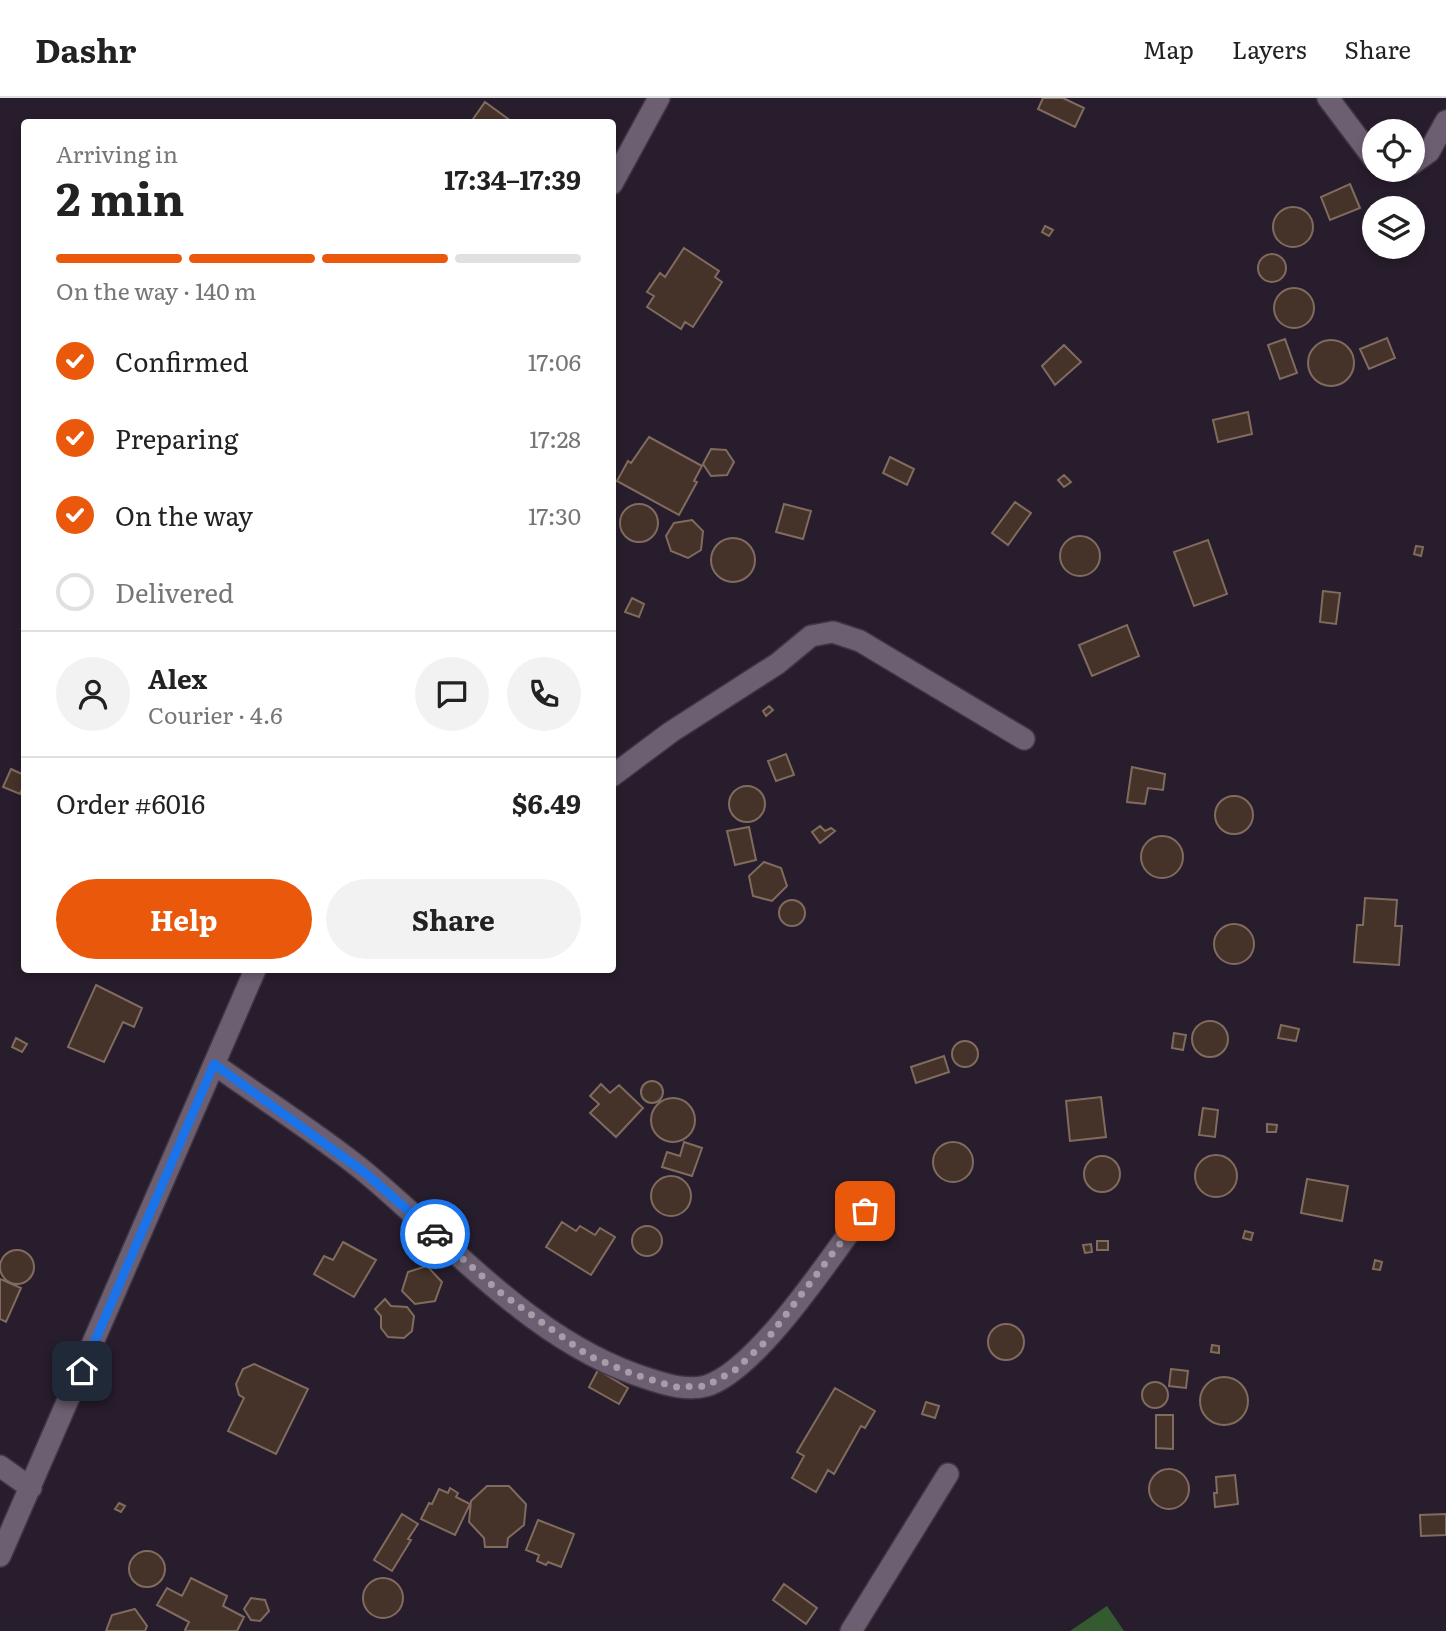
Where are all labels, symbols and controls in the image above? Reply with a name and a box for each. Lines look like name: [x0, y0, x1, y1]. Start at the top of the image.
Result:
text: Dashr: [35, 24, 136, 73]
text: Map: [1143, 31, 1194, 66]
text: Layers: [1232, 31, 1306, 66]
text: Share: [1344, 31, 1411, 66]
map controls: [1362, 119, 1425, 259]
button: locate: [1362, 119, 1425, 182]
text: Arriving in: [56, 136, 178, 170]
text: 17:34–17:39: [444, 159, 581, 198]
text: 2 min: [56, 162, 185, 230]
button: layers: [1362, 196, 1425, 259]
text: On the way · 140 m: [56, 273, 256, 307]
text: Confirmed: [115, 341, 249, 380]
icon: check: [56, 342, 94, 380]
text: 17:06: [528, 344, 581, 378]
text: Preparing: [115, 418, 238, 457]
icon: check: [56, 419, 94, 457]
text: 17:28: [529, 421, 581, 455]
text: On the way: [115, 495, 253, 534]
icon: check: [56, 496, 94, 534]
text: 17:30: [528, 498, 581, 532]
text: Delivered: [115, 572, 234, 611]
button: person: [56, 657, 130, 731]
button: chat: [415, 657, 489, 731]
button: phone: [507, 657, 581, 731]
text: Alex: [148, 658, 207, 697]
text: Courier · 4.6: [148, 697, 283, 731]
text: Order #6016: [56, 783, 205, 822]
text: $6.49: [512, 783, 581, 822]
button: Help: [56, 879, 312, 959]
button: Share: [326, 879, 581, 959]
pin: [835, 1181, 895, 1241]
icon: bag: [846, 1192, 884, 1230]
courier: [400, 1199, 470, 1269]
icon: car: [416, 1215, 454, 1253]
pin: [52, 1341, 112, 1401]
icon: home: [63, 1352, 101, 1390]

